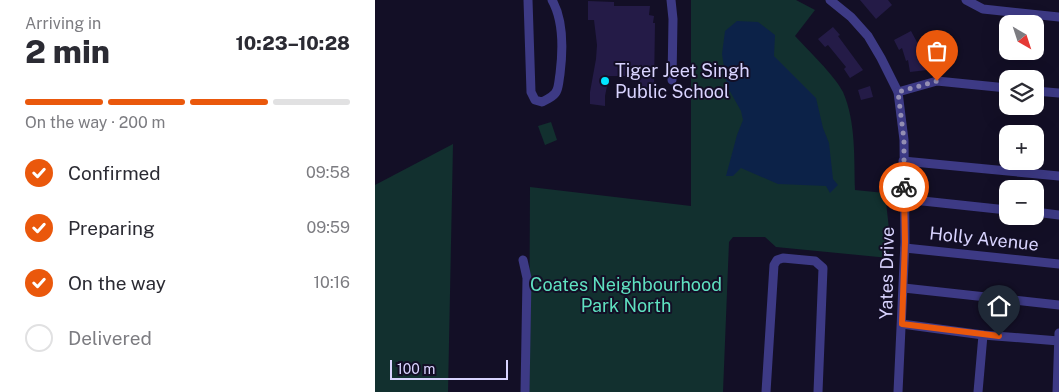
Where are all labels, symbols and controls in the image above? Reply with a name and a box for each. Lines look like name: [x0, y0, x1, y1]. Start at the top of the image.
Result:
text: Arriving in: [25, 14, 101, 33]
north arrow: [999, 15, 1044, 60]
map controls: [999, 15, 1044, 225]
pin: [916, 30, 958, 81]
text: 10:23–10:28: [236, 32, 350, 54]
text: 2 min: [25, 33, 110, 70]
icon: bag: [923, 37, 951, 65]
place label: Tiger Jeet Singh Public School: [615, 60, 750, 102]
button: layers: [999, 70, 1044, 115]
marker: Tiger Jeet Singh Public School: [599, 75, 611, 87]
text: On the way · 200 m: [25, 113, 165, 132]
button: +: [999, 125, 1044, 170]
icon: check: [25, 159, 53, 187]
text: Confirmed: [68, 162, 161, 184]
courier: [879, 162, 929, 212]
text: 09:58: [306, 163, 350, 182]
icon: bike: [890, 173, 918, 201]
button: −: [999, 180, 1044, 225]
icon: check: [25, 214, 53, 242]
text: Preparing: [68, 217, 155, 239]
text: 09:59: [306, 218, 350, 237]
street label: Holly Avenue: [928, 222, 1040, 255]
street label: Yates Drive: [875, 226, 898, 320]
icon: check: [25, 269, 53, 297]
text: On the way: [68, 272, 166, 294]
text: 10:16: [314, 273, 350, 292]
park label: Coates Neighbourhood Park North: [530, 274, 722, 316]
pin: [978, 285, 1020, 336]
icon: home: [985, 292, 1013, 320]
text: Delivered: [68, 327, 152, 349]
scale bar: [390, 357, 507, 380]
text: 100 m: [397, 361, 435, 377]

